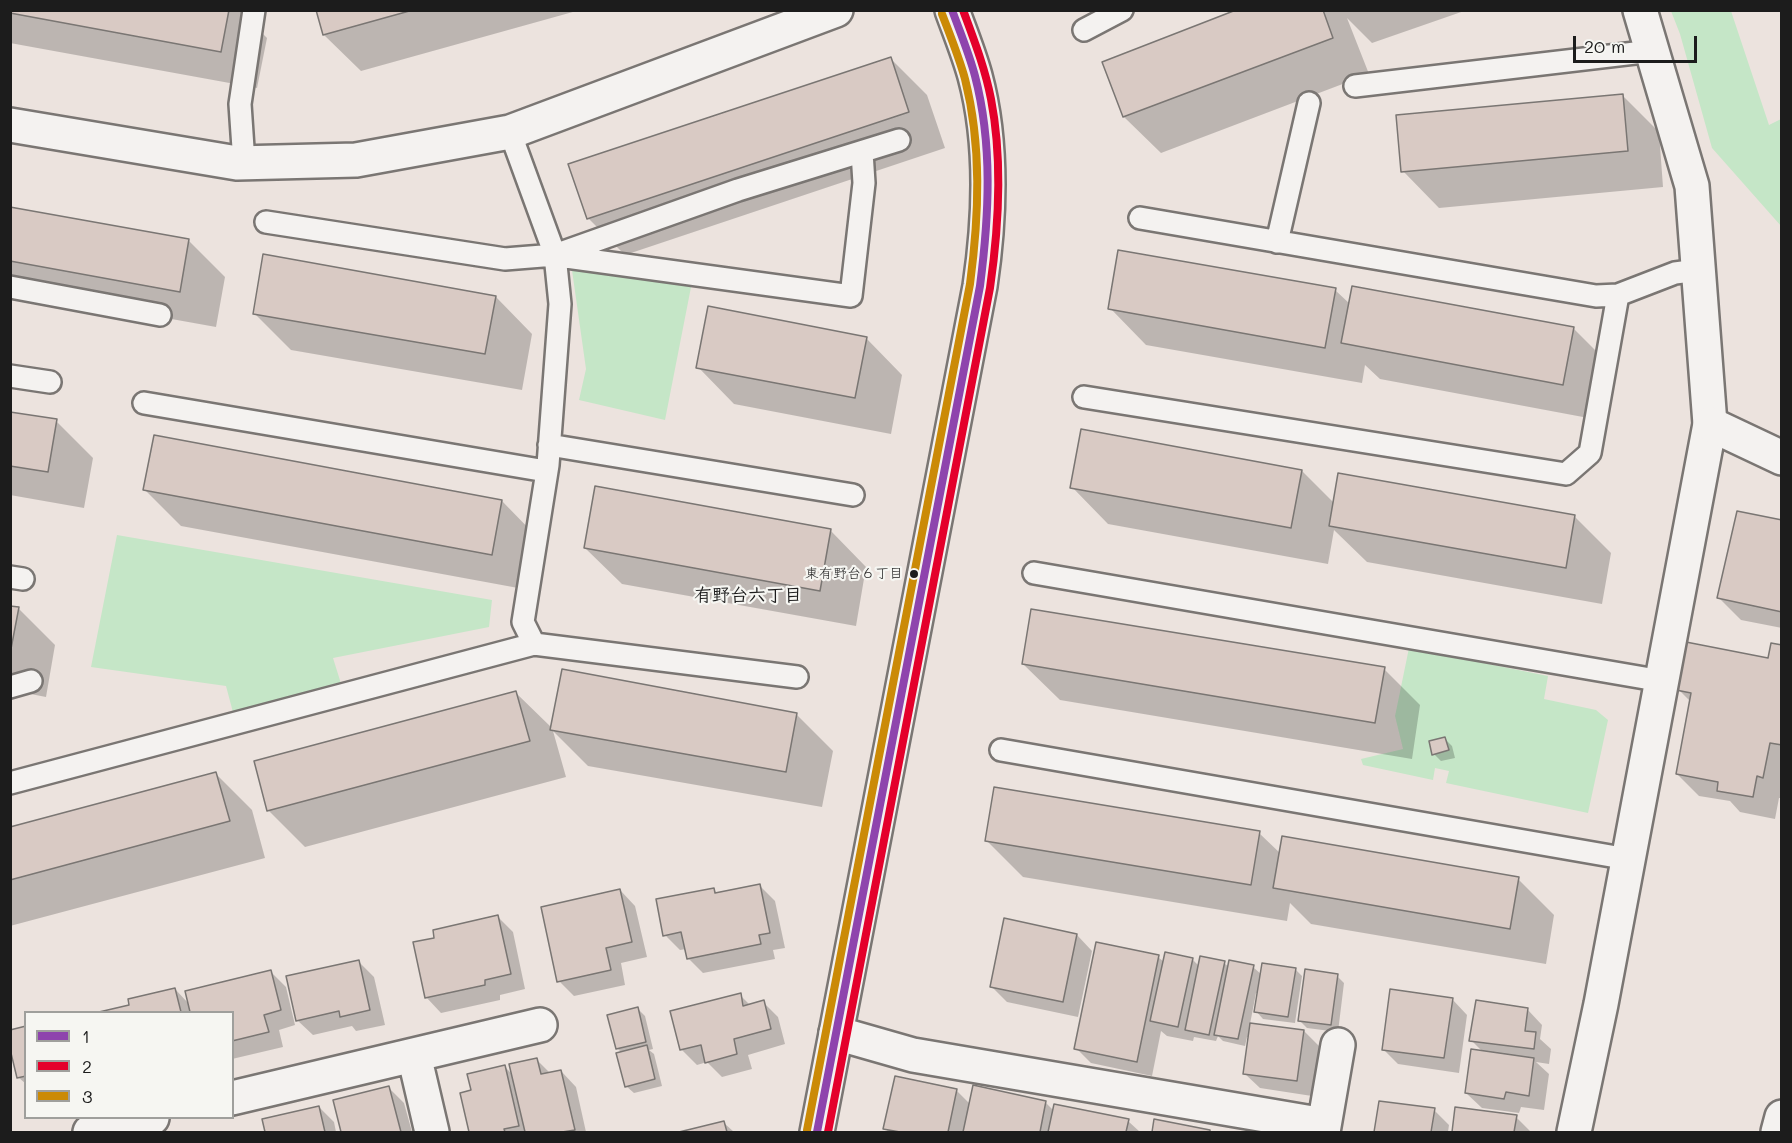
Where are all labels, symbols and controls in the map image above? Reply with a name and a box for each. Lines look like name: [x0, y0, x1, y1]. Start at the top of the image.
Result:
scale bar: [1576, 24, 1700, 62]
text: 20 m: [1584, 34, 1625, 58]
place label: 東有野台６丁目: [805, 566, 903, 582]
marker: 東有野台６丁目: [908, 568, 920, 580]
district label: 有野台六丁目: [694, 584, 802, 606]
legend: [24, 1011, 234, 1119]
text: 1: [82, 1024, 90, 1048]
text: 2: [82, 1054, 92, 1078]
text: 3: [82, 1084, 93, 1108]

